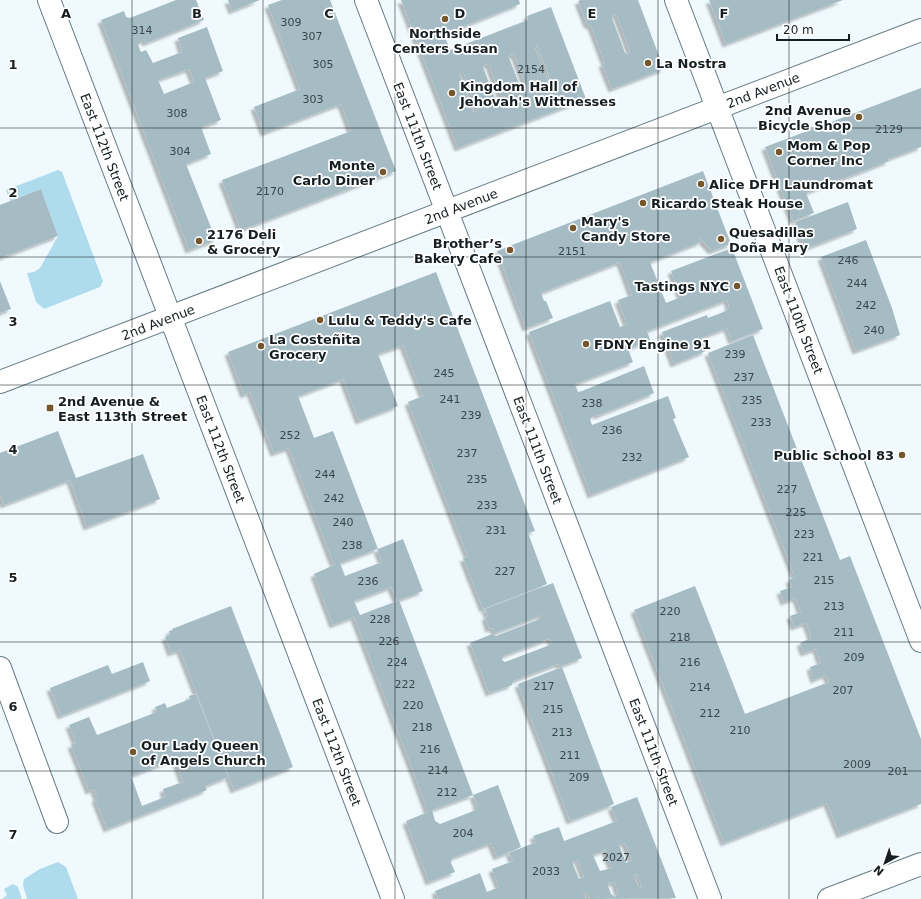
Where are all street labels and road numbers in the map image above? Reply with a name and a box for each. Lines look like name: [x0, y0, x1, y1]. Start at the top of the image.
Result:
street label: 2nd Avenue: [724, 70, 802, 111]
street label: East 111th Street: [390, 80, 445, 192]
street label: East 112th Street: [77, 91, 132, 203]
street label: 2nd Avenue: [422, 186, 500, 227]
street label: East 110th Street: [771, 264, 826, 376]
street label: 2nd Avenue: [119, 302, 197, 343]
street label: East 112th Street: [193, 393, 248, 505]
street label: East 111th Street: [510, 394, 565, 506]
street label: East 112th Street: [309, 696, 364, 808]
street label: East 111th Street: [626, 696, 681, 808]

